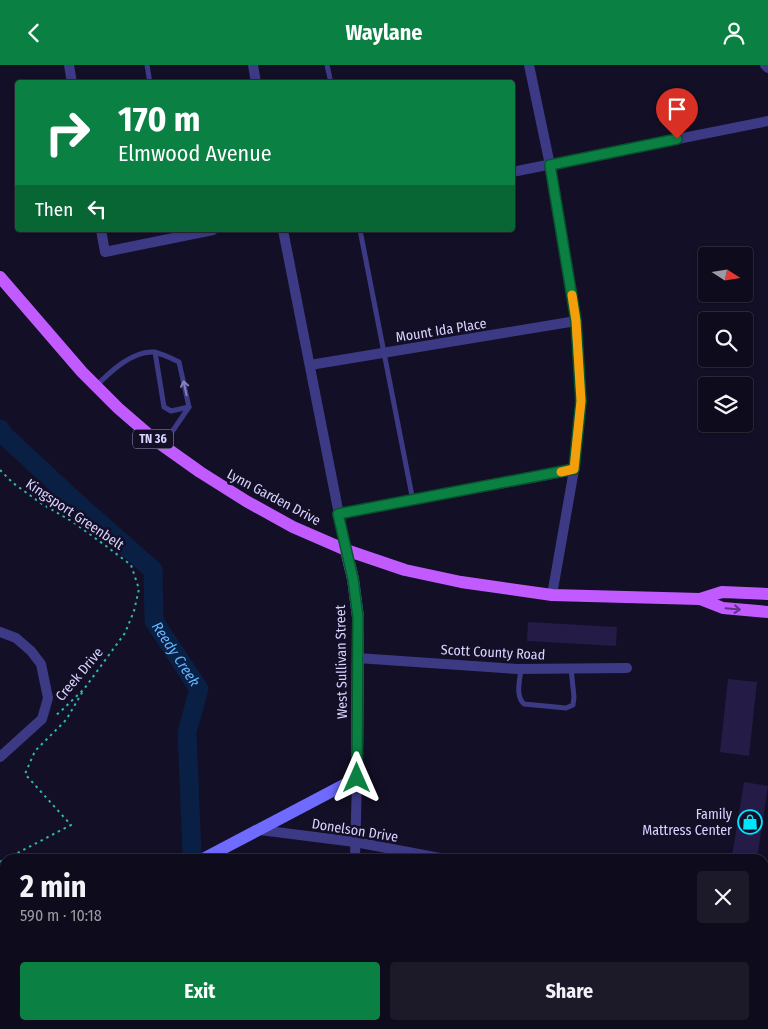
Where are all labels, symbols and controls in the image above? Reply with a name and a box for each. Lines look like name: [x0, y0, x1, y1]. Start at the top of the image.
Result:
icon: back: [20, 19, 48, 47]
text: Waylane: [346, 19, 422, 46]
icon: person: [720, 19, 748, 47]
pin: [656, 88, 698, 139]
icon: arrive: [663, 95, 691, 123]
text: 170 m: [118, 98, 201, 140]
icon: right: [35, 100, 100, 165]
text: Elmwood Avenue: [118, 140, 272, 167]
icon: left: [83, 195, 111, 223]
text: Then: [35, 198, 73, 221]
north arrow: [698, 247, 752, 303]
map controls: [698, 247, 753, 432]
button: search: [698, 312, 753, 367]
street label: Mount Ida Place: [395, 315, 488, 346]
button: layers: [698, 377, 753, 432]
one-way arrow: [180, 381, 189, 397]
road number: TN 36: [133, 429, 173, 449]
street label: Lynn Garden Drive: [224, 466, 324, 529]
street label: Kingsport Greenbelt: [22, 475, 127, 554]
street label: West Sullivan Street: [332, 604, 351, 719]
one-way arrow: [725, 604, 741, 614]
water label: Reedy Creek: [148, 618, 204, 690]
street label: Scott County Road: [440, 641, 546, 664]
street label: Creek Drive: [52, 644, 107, 705]
position arrow: [330, 751, 382, 803]
place label: Family Mattress Center: [642, 806, 733, 839]
shop icon: Family Mattress Center: [737, 809, 763, 835]
street label: Donelson Drive: [311, 815, 399, 846]
text: 2 min: [20, 869, 87, 905]
button: close: [697, 871, 749, 923]
text: 590 m · 10:18: [20, 906, 102, 925]
button: Exit: [20, 962, 380, 1020]
button: Share: [390, 962, 749, 1020]

